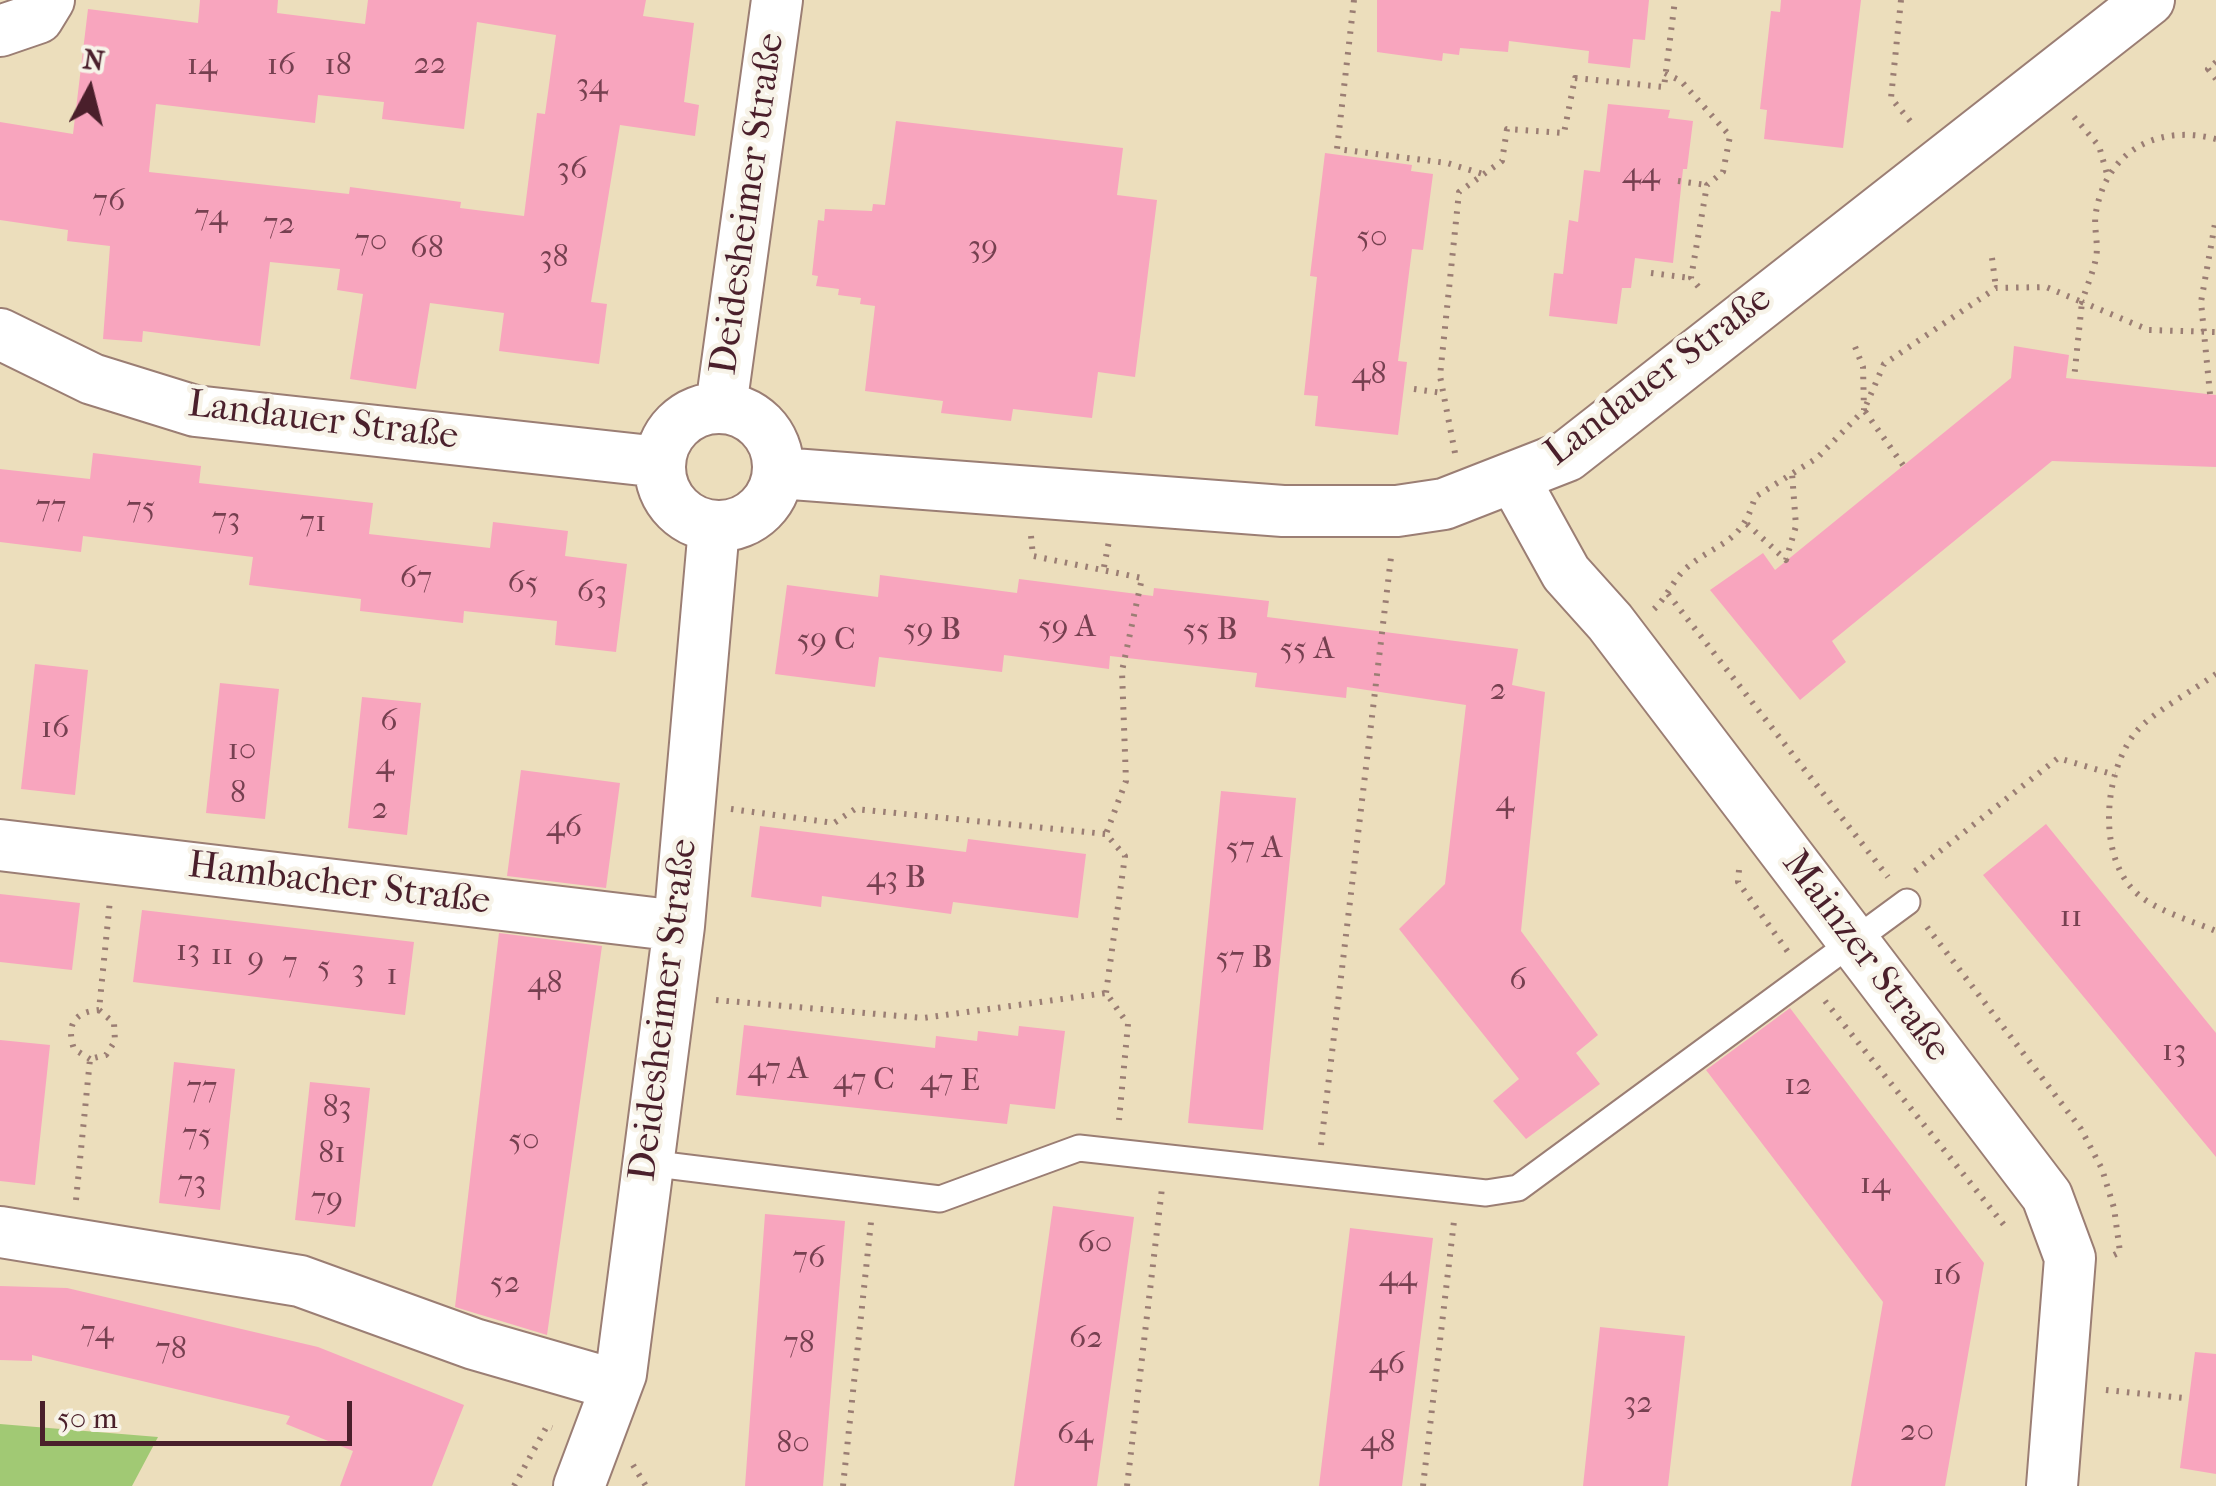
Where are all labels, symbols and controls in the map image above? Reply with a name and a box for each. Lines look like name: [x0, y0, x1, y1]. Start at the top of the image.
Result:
street label: Deidesheimer Straße: [702, 30, 796, 378]
north arrow: [40, 40, 140, 140]
text: N: [81, 42, 106, 77]
house number: 22: [414, 46, 446, 84]
house number: 14: [187, 47, 217, 85]
house number: 16: [267, 47, 295, 85]
house number: 18: [324, 47, 352, 85]
house number: 34: [576, 67, 608, 105]
house number: 36: [557, 151, 587, 189]
house number: 44: [1622, 156, 1660, 194]
house number: 76: [93, 183, 125, 221]
house number: 74: [194, 198, 228, 236]
house number: 72: [263, 206, 295, 244]
house number: 50: [1356, 219, 1388, 257]
house number: 70: [355, 223, 387, 261]
house number: 39: [968, 229, 998, 267]
house number: 68: [410, 230, 444, 268]
house number: 38: [539, 239, 569, 277]
street label: Landauer Straße: [1537, 277, 1781, 477]
house number: 48: [1352, 356, 1386, 394]
street label: Landauer Straße: [185, 383, 461, 461]
house number: 77: [36, 489, 66, 527]
house number: 75: [126, 490, 156, 528]
house number: 73: [212, 501, 240, 539]
house number: 71: [300, 504, 326, 542]
house number: 67: [400, 560, 432, 598]
house number: 65: [507, 565, 539, 603]
house number: 63: [577, 574, 607, 612]
house number: 59 A: [1038, 609, 1096, 647]
house number: 59 B: [903, 612, 961, 650]
house number: 55 B: [1182, 612, 1238, 650]
house number: 59 C: [796, 622, 856, 660]
house number: 55 A: [1279, 631, 1335, 669]
house number: 2: [1490, 672, 1506, 710]
house number: 6: [380, 703, 398, 741]
house number: 16: [41, 710, 69, 748]
house number: 10: [228, 732, 256, 770]
house number: 4: [376, 747, 394, 785]
house number: 8: [230, 775, 246, 813]
house number: 4: [1496, 784, 1514, 822]
house number: 2: [372, 791, 388, 829]
house number: 46: [546, 809, 582, 847]
house number: 57 A: [1226, 830, 1282, 868]
street label: Deidesheimer Straße: [621, 836, 709, 1184]
street label: Mainzer Straße: [1771, 843, 1959, 1071]
street label: Hambacher Straße: [185, 844, 493, 926]
house number: 43 B: [866, 860, 926, 898]
house number: 11: [2060, 899, 2082, 937]
house number: 13: [176, 933, 200, 971]
house number: 11: [211, 937, 233, 975]
house number: 57 B: [1216, 940, 1272, 978]
house number: 9: [248, 941, 264, 979]
house number: 7: [282, 945, 298, 983]
house number: 5: [317, 949, 331, 987]
house number: 3: [351, 953, 365, 991]
house number: 1: [386, 957, 398, 995]
house number: 6: [1509, 962, 1527, 1000]
house number: 48: [528, 965, 562, 1003]
house number: 13: [2162, 1033, 2186, 1071]
house number: 47 A: [747, 1051, 809, 1089]
house number: 47 C: [833, 1062, 895, 1100]
house number: 47 E: [920, 1063, 980, 1101]
house number: 12: [1784, 1067, 1812, 1105]
house number: 77: [187, 1070, 217, 1108]
house number: 83: [322, 1089, 352, 1127]
house number: 75: [182, 1117, 212, 1155]
house number: 50: [508, 1122, 540, 1160]
house number: 81: [318, 1135, 346, 1173]
house number: 73: [178, 1164, 206, 1202]
house number: 14: [1860, 1166, 1890, 1204]
house number: 79: [311, 1181, 343, 1219]
house number: 60: [1078, 1225, 1112, 1263]
house number: 76: [793, 1240, 825, 1278]
house number: 16: [1933, 1257, 1961, 1295]
house number: 44: [1379, 1259, 1417, 1297]
house number: 52: [490, 1265, 520, 1303]
house number: 74: [80, 1314, 114, 1352]
house number: 62: [1069, 1320, 1103, 1358]
house number: 78: [783, 1325, 815, 1363]
house number: 78: [155, 1331, 187, 1369]
house number: 46: [1369, 1346, 1405, 1384]
scale bar: [45, 1381, 358, 1443]
house number: 32: [1623, 1385, 1653, 1423]
text: 50 m: [57, 1401, 118, 1436]
house number: 20: [1900, 1413, 1934, 1451]
house number: 64: [1057, 1416, 1093, 1454]
house number: 48: [1361, 1424, 1395, 1462]
house number: 80: [776, 1425, 810, 1463]

